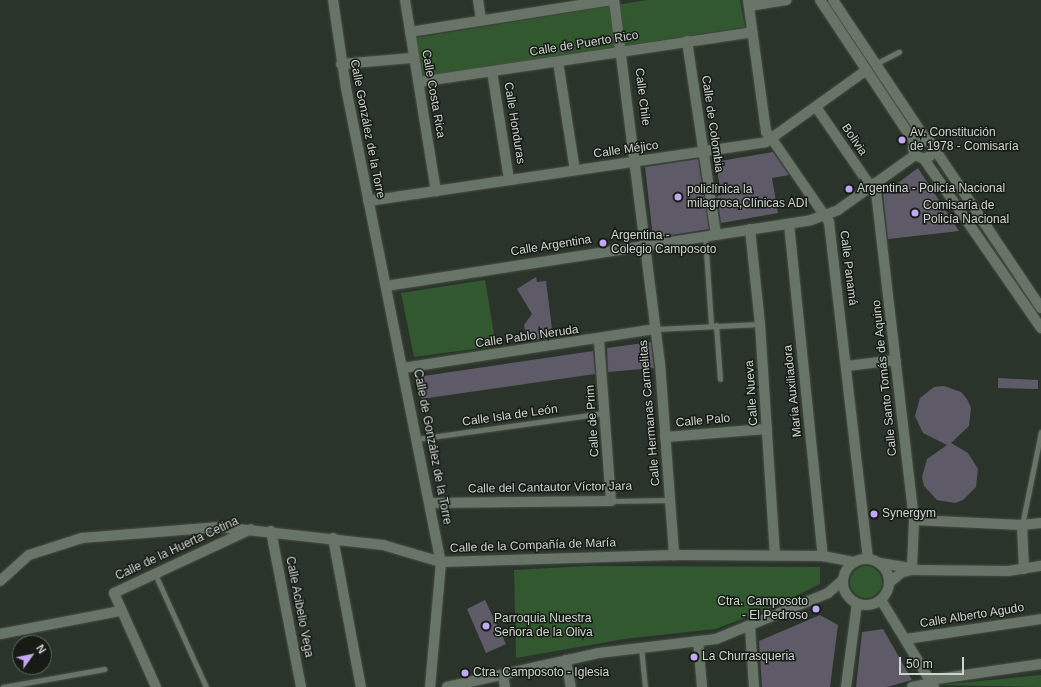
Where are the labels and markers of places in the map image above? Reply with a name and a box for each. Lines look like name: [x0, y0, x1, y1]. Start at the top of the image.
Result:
place label: Av. Constitución de 1978 - Comisaría: [910, 126, 1019, 154]
marker: Av. Constitución de 1978 - Comisaría: [897, 135, 907, 145]
place label: Argentina - Policía Nacional: [857, 182, 1005, 196]
place label: policlínica la milagrosa,Clínicas ADI: [687, 183, 808, 211]
marker: Argentina - Policía Nacional: [844, 184, 854, 194]
marker: policlínica la milagrosa,Clínicas ADI: [672, 191, 684, 203]
place label: Comisaría de Policía Nacional: [923, 199, 1009, 227]
marker: Comisaría de Policía Nacional: [910, 208, 920, 218]
place label: Argentina - Colegio Camposoto: [611, 229, 716, 257]
marker: Argentina - Colegio Camposoto: [598, 238, 608, 248]
place label: Synergym: [882, 507, 936, 521]
marker: Synergym: [869, 509, 879, 519]
place label: Ctra. Camposoto - El Pedroso: [717, 595, 808, 623]
marker: Ctra. Camposoto - El Pedroso: [811, 604, 821, 614]
place label: Parroquia Nuestra Señora de la Oliva: [494, 612, 593, 640]
marker: Parroquia Nuestra Señora de la Oliva: [481, 621, 491, 631]
place label: La Churrasqueria: [702, 650, 795, 664]
marker: La Churrasqueria: [689, 652, 699, 662]
place label: Ctra. Camposoto - Iglesia: [473, 666, 609, 680]
marker: Ctra. Camposoto - Iglesia: [460, 668, 470, 678]

